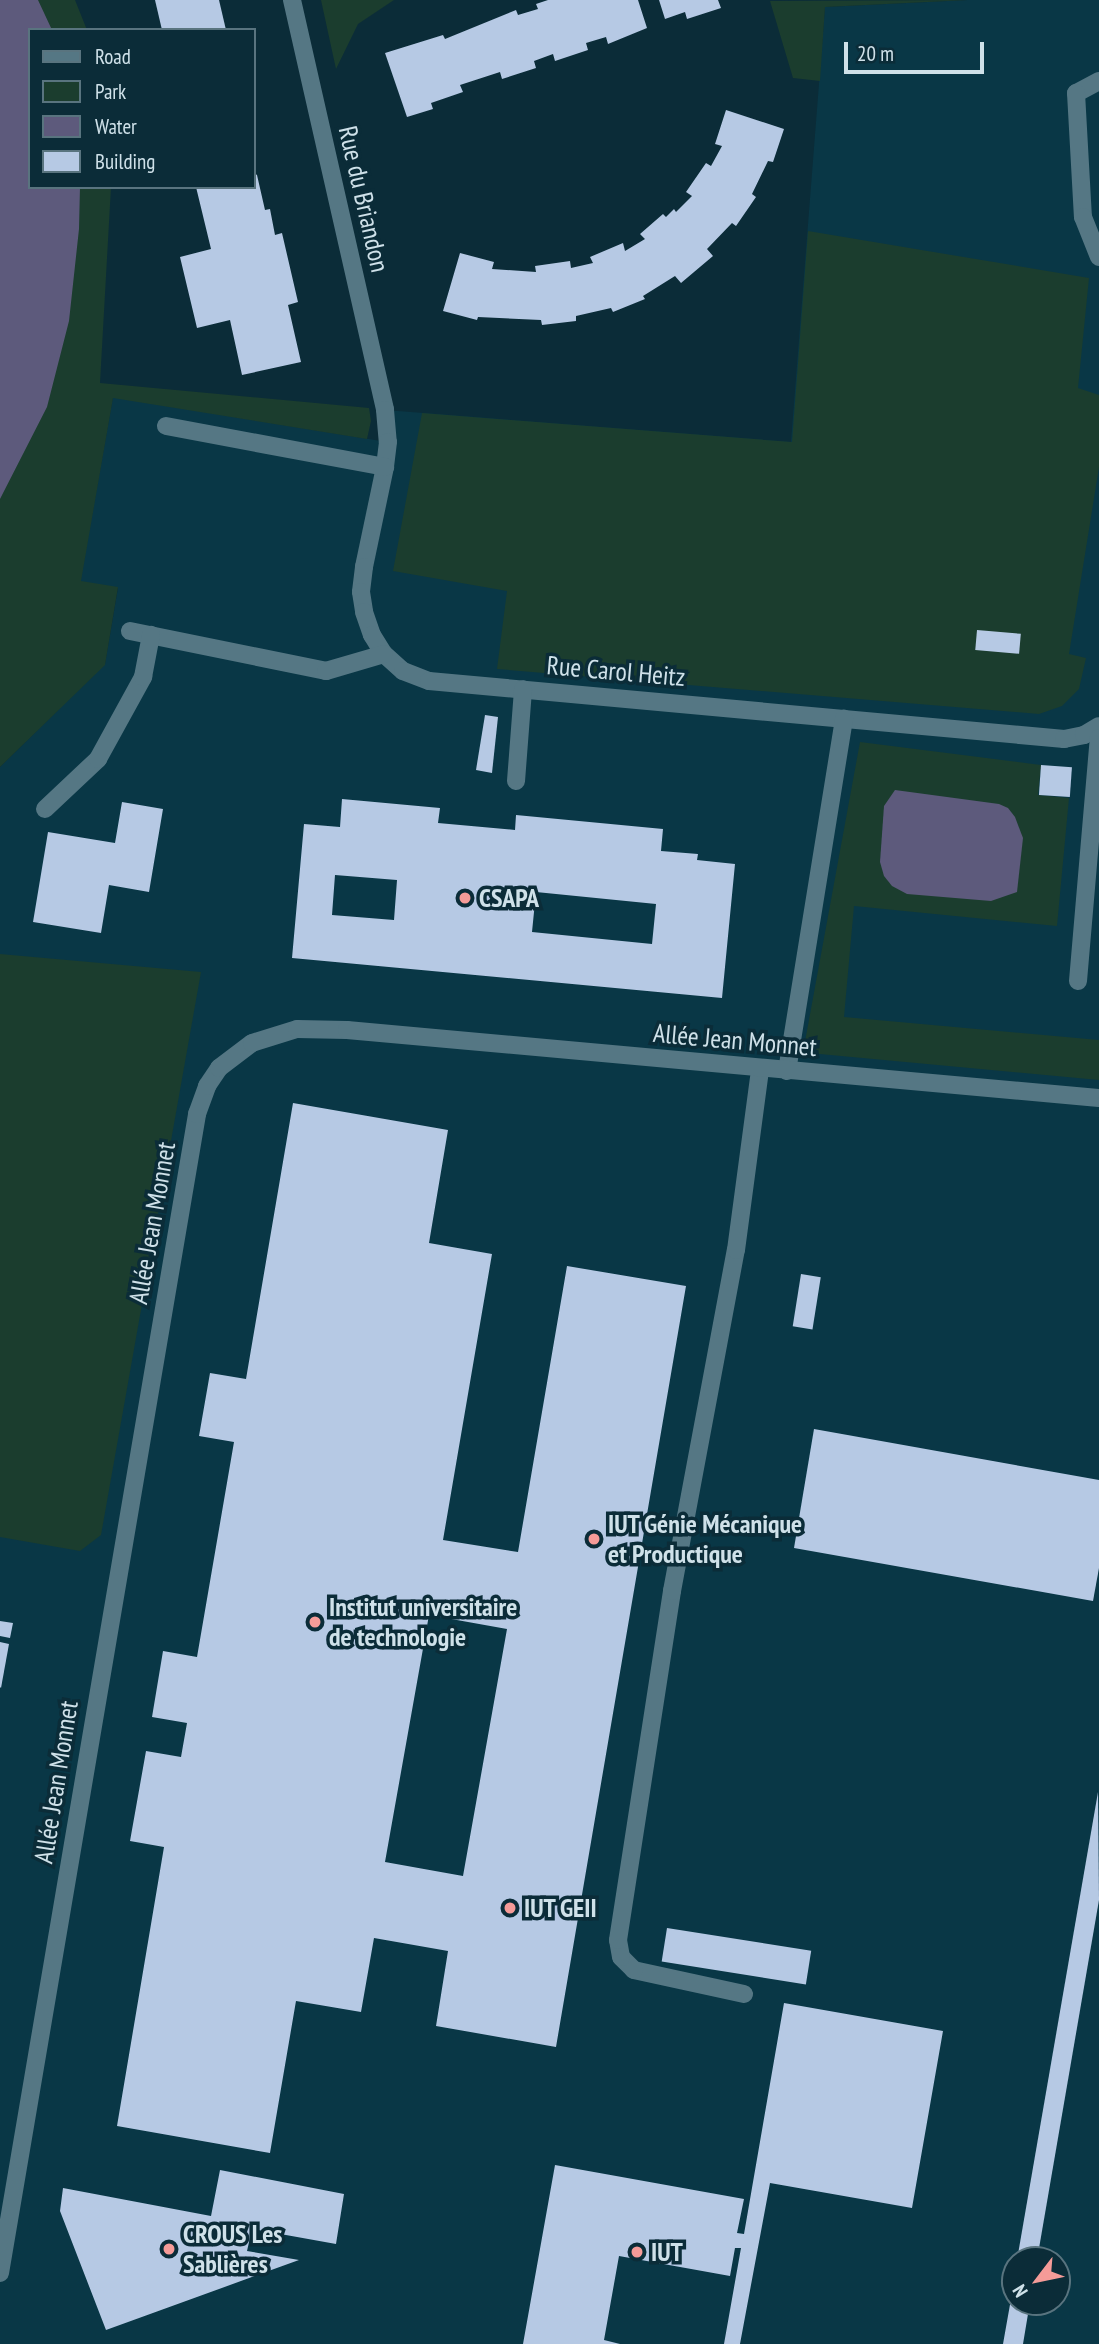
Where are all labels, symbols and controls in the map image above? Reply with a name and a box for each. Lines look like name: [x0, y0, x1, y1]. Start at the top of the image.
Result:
legend: [28, 28, 256, 189]
scale bar: [847, 28, 987, 72]
text: 20 m: [857, 40, 894, 67]
text: Road: [95, 43, 131, 70]
text: Park: [95, 78, 126, 105]
text: Water: [95, 113, 137, 140]
street label: Rue du Briandon: [332, 123, 396, 275]
text: Building: [95, 148, 155, 175]
street label: Rue Carol Heitz: [546, 649, 686, 693]
place label: CSAPA: [479, 882, 539, 914]
marker: CSAPA: [457, 890, 473, 906]
street label: Allée Jean Monnet: [652, 1017, 818, 1063]
street label: Allée Jean Monnet: [122, 1140, 182, 1306]
place label: IUT Génie Mécanique et Productique: [608, 1508, 803, 1570]
marker: IUT Génie Mécanique et Productique: [586, 1531, 602, 1547]
place label: Institut universitaire de technologie: [329, 1591, 517, 1652]
marker: Institut universitaire de technologie: [307, 1614, 323, 1630]
street label: Allée Jean Monnet: [28, 1699, 84, 1865]
place label: IUT GEII: [524, 1892, 598, 1924]
marker: IUT GEII: [502, 1900, 518, 1916]
place label: CROUS Les Sablières: [183, 2218, 282, 2280]
place label: IUT: [651, 2236, 683, 2268]
marker: CROUS Les Sablières: [161, 2241, 177, 2257]
marker: IUT: [629, 2244, 645, 2260]
north arrow: [1001, 2246, 1071, 2316]
text: N: [1007, 2280, 1033, 2302]

